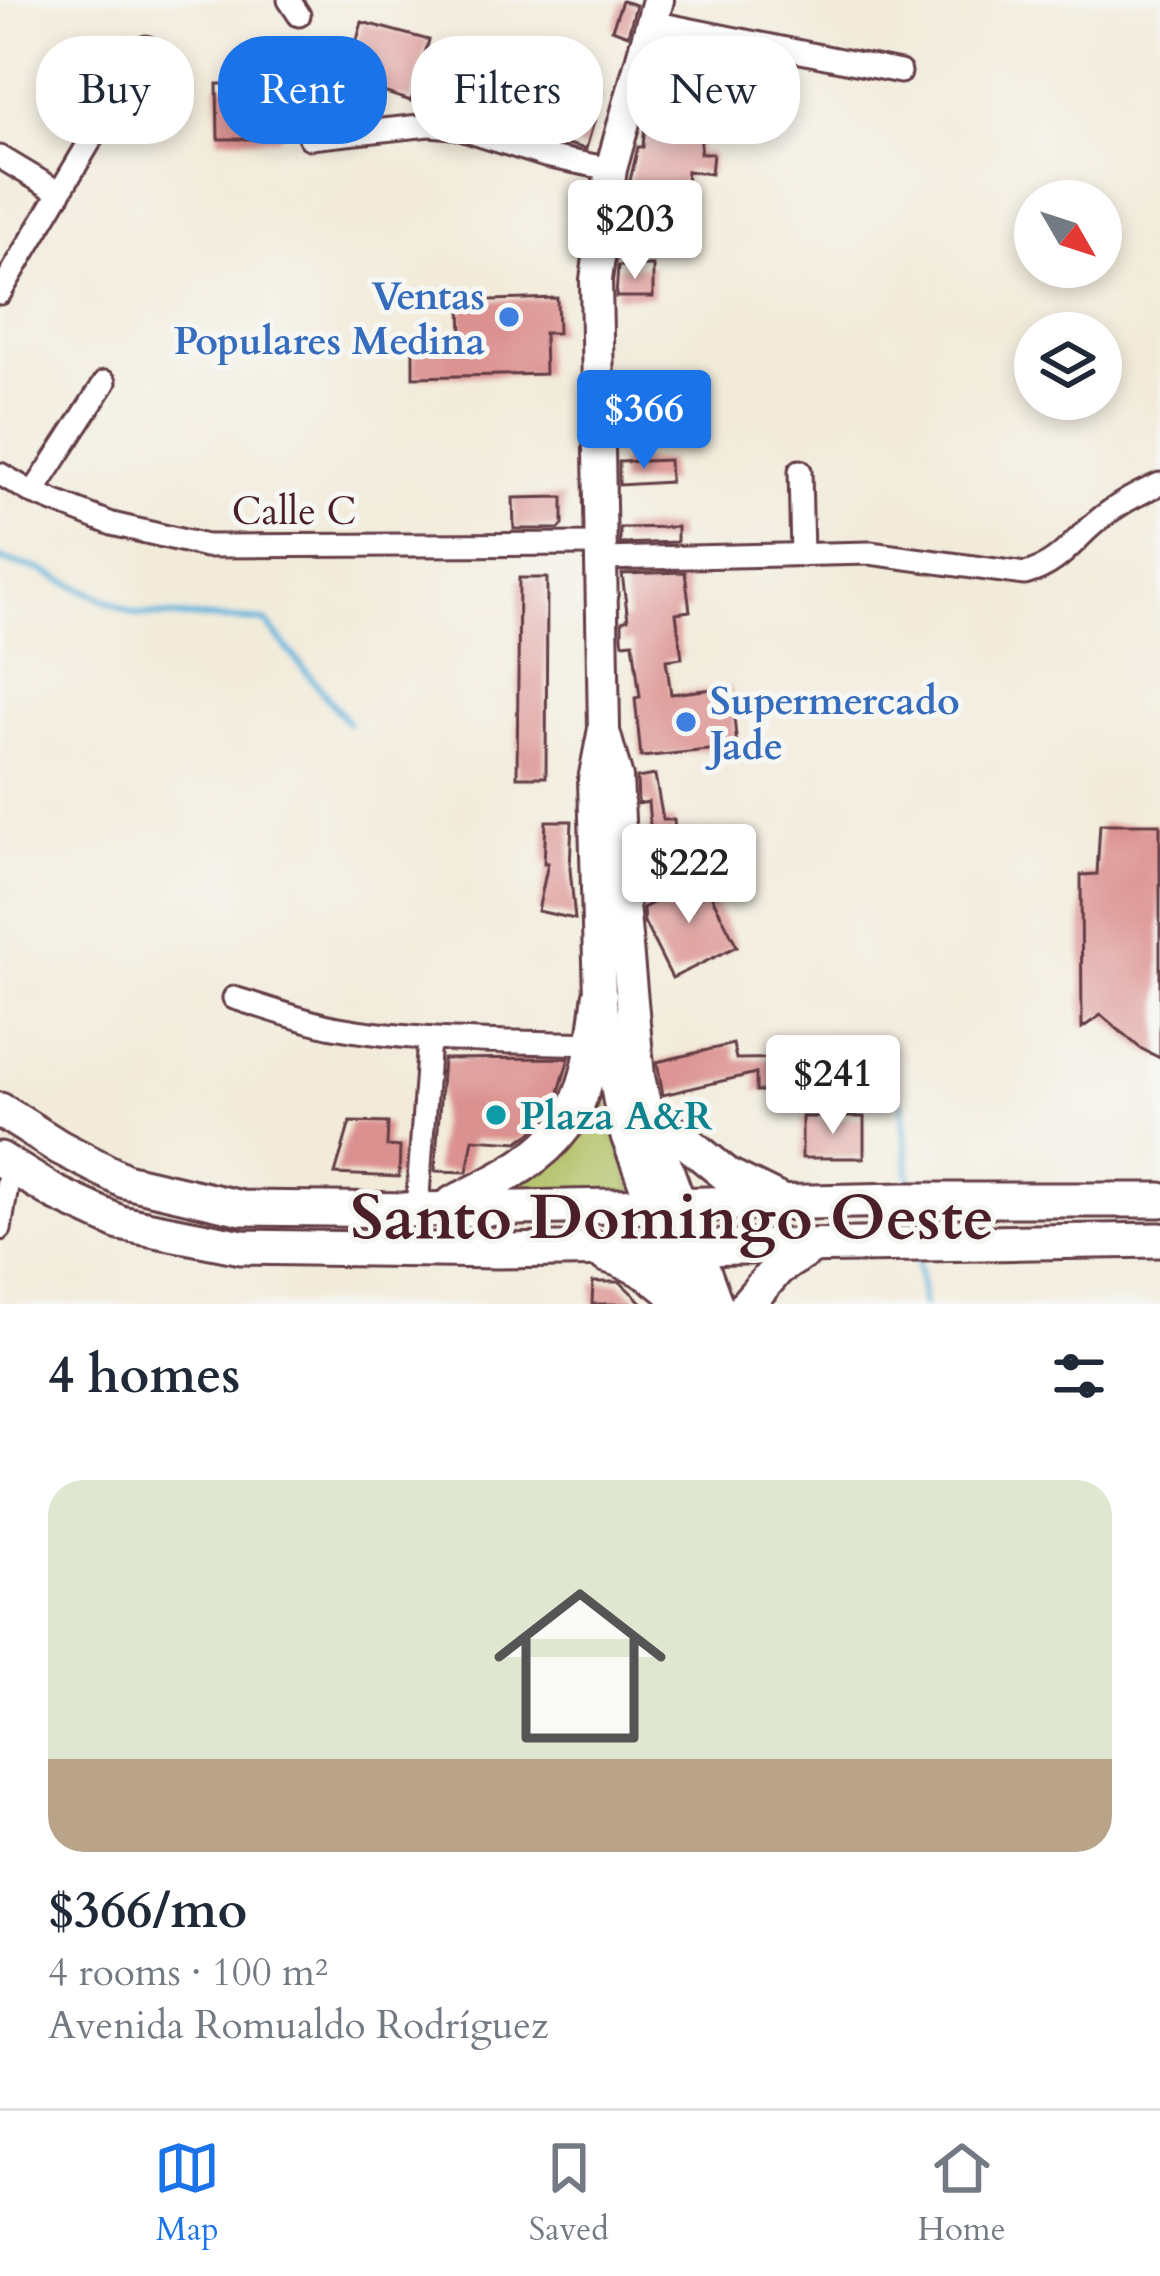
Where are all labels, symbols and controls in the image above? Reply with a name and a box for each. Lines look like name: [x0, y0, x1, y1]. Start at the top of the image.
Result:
chip: Buy: [36, 36, 194, 144]
chip: Rent: [218, 36, 387, 144]
chip: Filters: [411, 36, 603, 144]
chip: New: [627, 36, 800, 144]
pin: $203: [564, 180, 706, 282]
north arrow: [1014, 180, 1122, 288]
map controls: [1014, 180, 1122, 420]
text: $203: [595, 192, 675, 245]
place label: Ventas Populares Medina: [173, 270, 485, 368]
marker: Ventas Populares Medina: [496, 304, 522, 330]
button: layers: [1014, 312, 1122, 420]
pin: $366: [573, 370, 715, 472]
text: $366: [604, 382, 684, 435]
street label: Calle C: [232, 485, 356, 538]
place label: Supermercado Jade: [705, 675, 960, 773]
marker: Supermercado Jade: [673, 709, 699, 735]
pin: $222: [618, 824, 760, 926]
text: $222: [649, 836, 729, 889]
pin: $241: [762, 1035, 904, 1137]
text: $241: [793, 1047, 873, 1100]
place label: Plaza A&R: [520, 1090, 713, 1143]
marker: Plaza A&R: [483, 1102, 509, 1128]
district label: Santo Domingo Oeste: [350, 1176, 994, 1261]
text: 4 homes: [48, 1341, 240, 1411]
icon: filters: [1046, 1343, 1112, 1409]
icon: home: [472, 1558, 688, 1774]
text: $366/mo: [48, 1876, 247, 1946]
text: 4 rooms · 100 m²: [48, 1946, 328, 1999]
text: Avenida Romualdo Rodríguez: [48, 1999, 548, 2052]
tab: Map: [154, 2135, 220, 2252]
tab: Saved: [529, 2135, 609, 2252]
tab: Home: [917, 2135, 1006, 2252]

